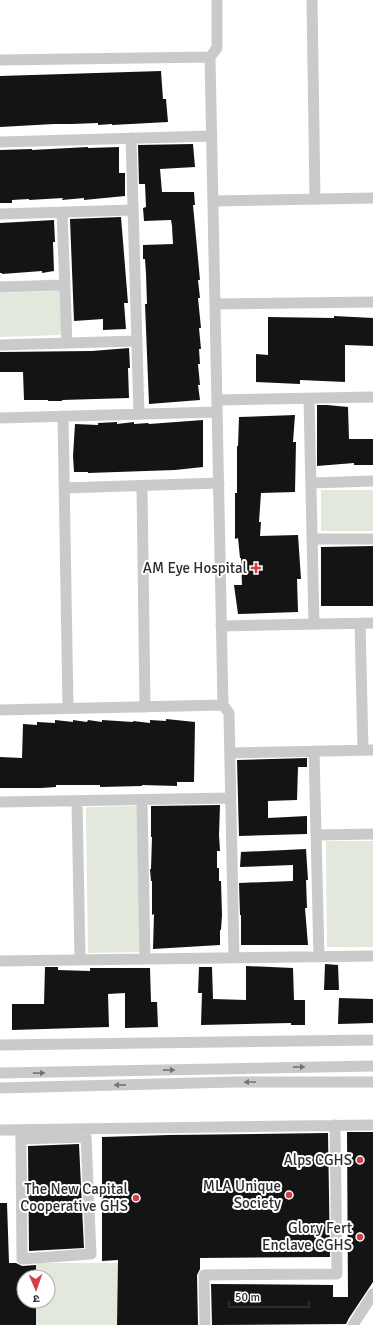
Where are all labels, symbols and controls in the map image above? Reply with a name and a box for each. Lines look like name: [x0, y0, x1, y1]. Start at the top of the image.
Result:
place label: AM Eye Hospital: [143, 559, 247, 577]
marker: AM Eye Hospital: [250, 562, 262, 574]
one-way arrow: [293, 1064, 305, 1071]
one-way arrow: [163, 1067, 176, 1073]
one-way arrow: [33, 1070, 46, 1076]
one-way arrow: [243, 1079, 256, 1085]
one-way arrow: [113, 1082, 126, 1088]
place label: Alps CGHS: [284, 1151, 352, 1169]
marker: Alps CGHS: [355, 1155, 365, 1165]
place label: MLA Unique Society: [203, 1177, 281, 1212]
place label: The New Capital Cooperative GHS: [20, 1180, 128, 1215]
marker: MLA Unique Society: [284, 1190, 294, 1200]
marker: The New Capital Cooperative GHS: [131, 1193, 141, 1203]
place label: Glory Fert Enclave CGHS: [262, 1219, 352, 1254]
marker: Glory Fert Enclave CGHS: [355, 1232, 365, 1242]
north arrow: [16, 1269, 56, 1309]
scale bar: [229, 1283, 309, 1309]
text: 50 m: [235, 1290, 260, 1305]
text: उ: [32, 1292, 40, 1305]

